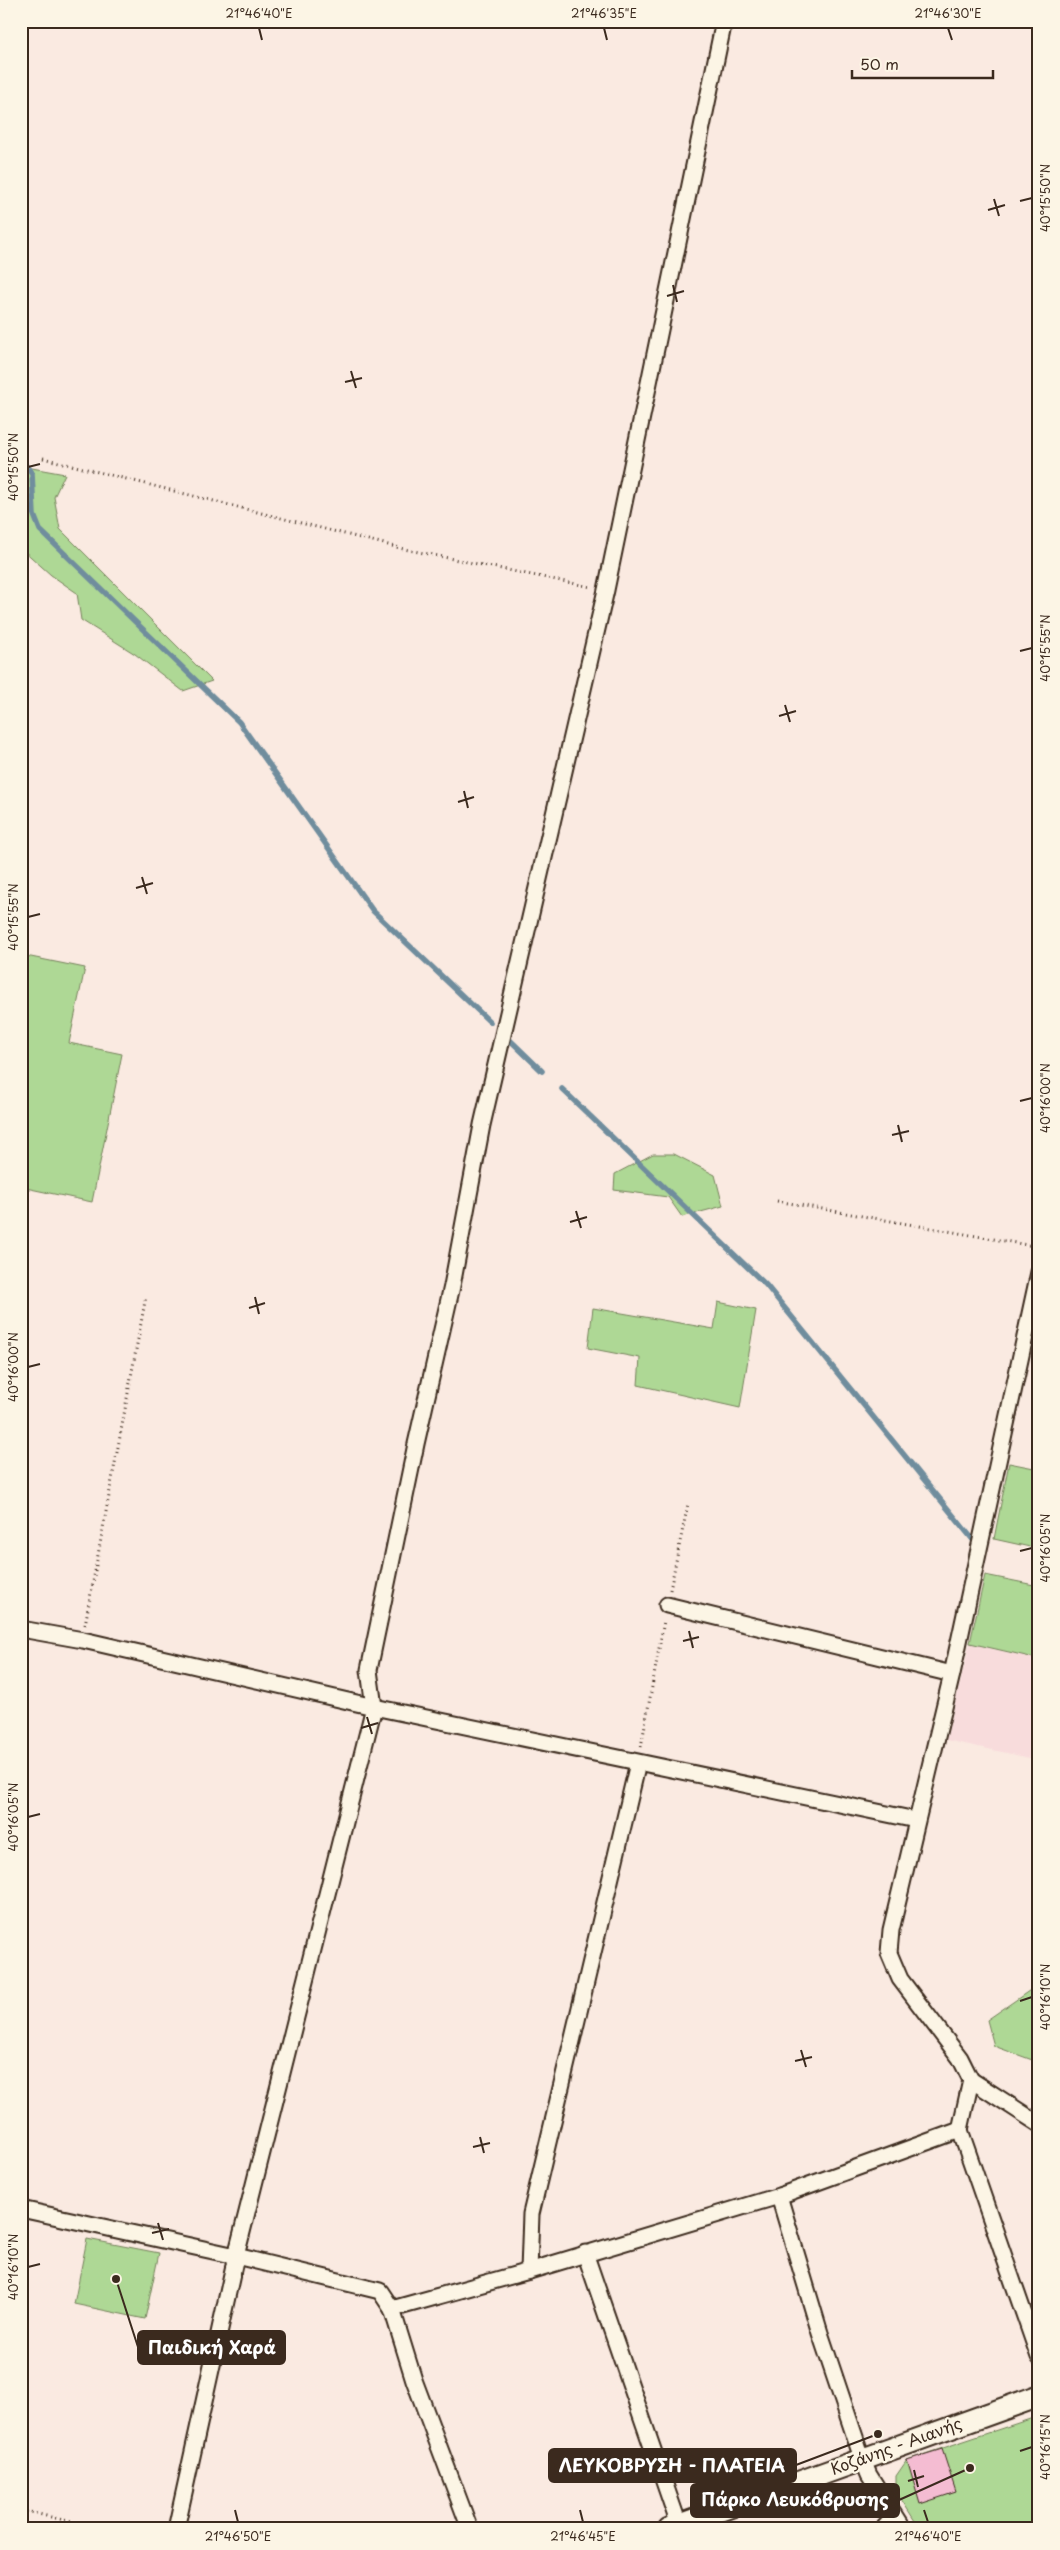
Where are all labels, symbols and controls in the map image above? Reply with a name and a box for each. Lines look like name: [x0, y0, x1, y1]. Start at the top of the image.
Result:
text: 21°46'40"E: [226, 4, 292, 22]
text: 21°46'35"E: [571, 4, 637, 22]
text: 21°46'30"E: [914, 4, 982, 22]
scale bar: [852, 48, 994, 80]
text: 50 m: [860, 52, 899, 75]
text: 40°15'50"N: [1036, 164, 1054, 232]
text: 40°15'50"N: [4, 433, 22, 501]
text: 40°15'55"N: [1036, 614, 1054, 682]
text: 40°15'55"N: [4, 883, 22, 951]
text: 40°16'00"N: [1036, 1063, 1054, 1133]
text: 40°16'00"N: [4, 1332, 22, 1402]
text: 40°16'05"N: [1036, 1514, 1054, 1582]
text: 40°16'05"N: [4, 1783, 22, 1851]
text: 40°16'10"N: [1036, 1964, 1054, 2030]
text: 40°16'10"N: [4, 2234, 22, 2300]
callout: Παιδική Χαρά: [138, 2331, 285, 2364]
text: Παιδική Χαρά: [148, 2333, 276, 2360]
street label: Κοζάνης - Αιανής: [827, 2410, 965, 2480]
text: 40°16'15"N: [1036, 2414, 1054, 2480]
callout: ΛΕΥΚΟΒΡΥΣΗ - ΠΛΑΤΕΙΑ: [549, 2449, 796, 2482]
text: ΛΕΥΚΟΒΡΥΣΗ - ΠΛΑΤΕΙΑ: [559, 2451, 785, 2478]
callout: Πάρκο Λευκόβρυσης: [691, 2484, 899, 2517]
text: Πάρκο Λευκόβρυσης: [701, 2485, 889, 2512]
text: 21°46'50"E: [205, 2527, 271, 2545]
text: 21°46'45"E: [550, 2527, 616, 2545]
text: 21°46'40"E: [895, 2527, 961, 2545]

